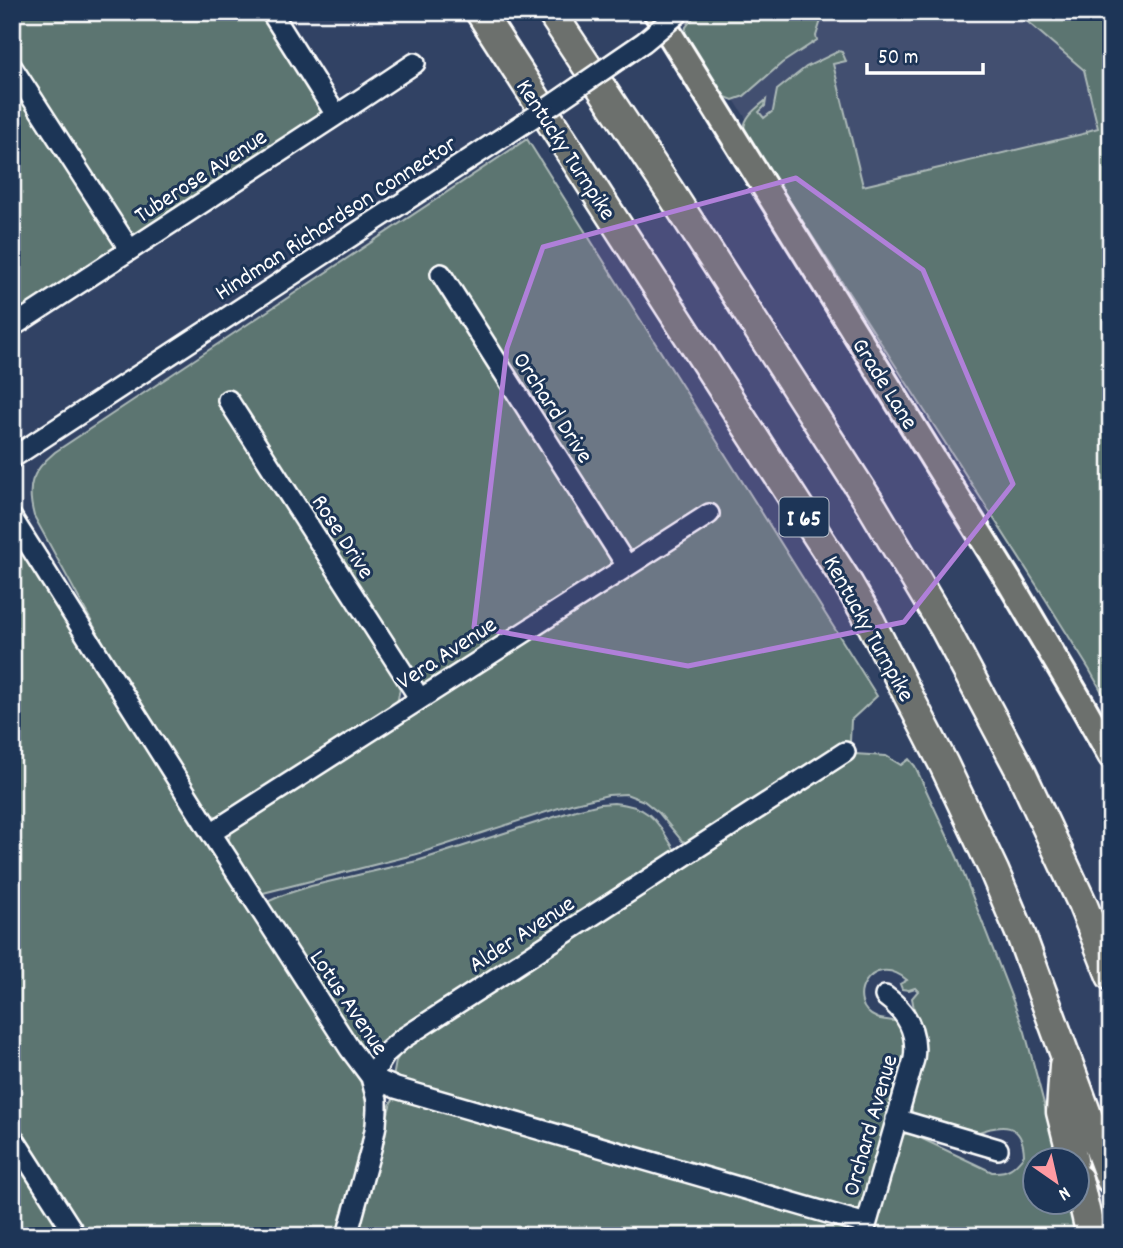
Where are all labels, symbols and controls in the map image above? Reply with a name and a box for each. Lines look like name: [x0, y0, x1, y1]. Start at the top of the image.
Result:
scale bar: [867, 32, 983, 76]
text: 50 m: [878, 44, 918, 74]
street label: Kentucky Turnpike: [506, 73, 623, 228]
street label: Tuberose Avenue: [129, 122, 275, 233]
street label: Hindman Richardson Connector: [209, 128, 464, 311]
street label: Grade Lane: [842, 332, 925, 437]
street label: Orchard Drive: [503, 346, 600, 471]
street label: Rose Drive: [301, 489, 382, 587]
road number: I 65: [780, 498, 828, 537]
street label: Kentucky Turnpike: [813, 550, 922, 709]
street label: Vera Avenue: [391, 609, 504, 700]
street label: Alder Avenue: [463, 888, 583, 983]
street label: Lotus Avenue: [300, 944, 395, 1063]
street label: Orchard Avenue: [835, 1051, 908, 1201]
north arrow: [1021, 1146, 1092, 1216]
text: N: [1052, 1178, 1075, 1206]

